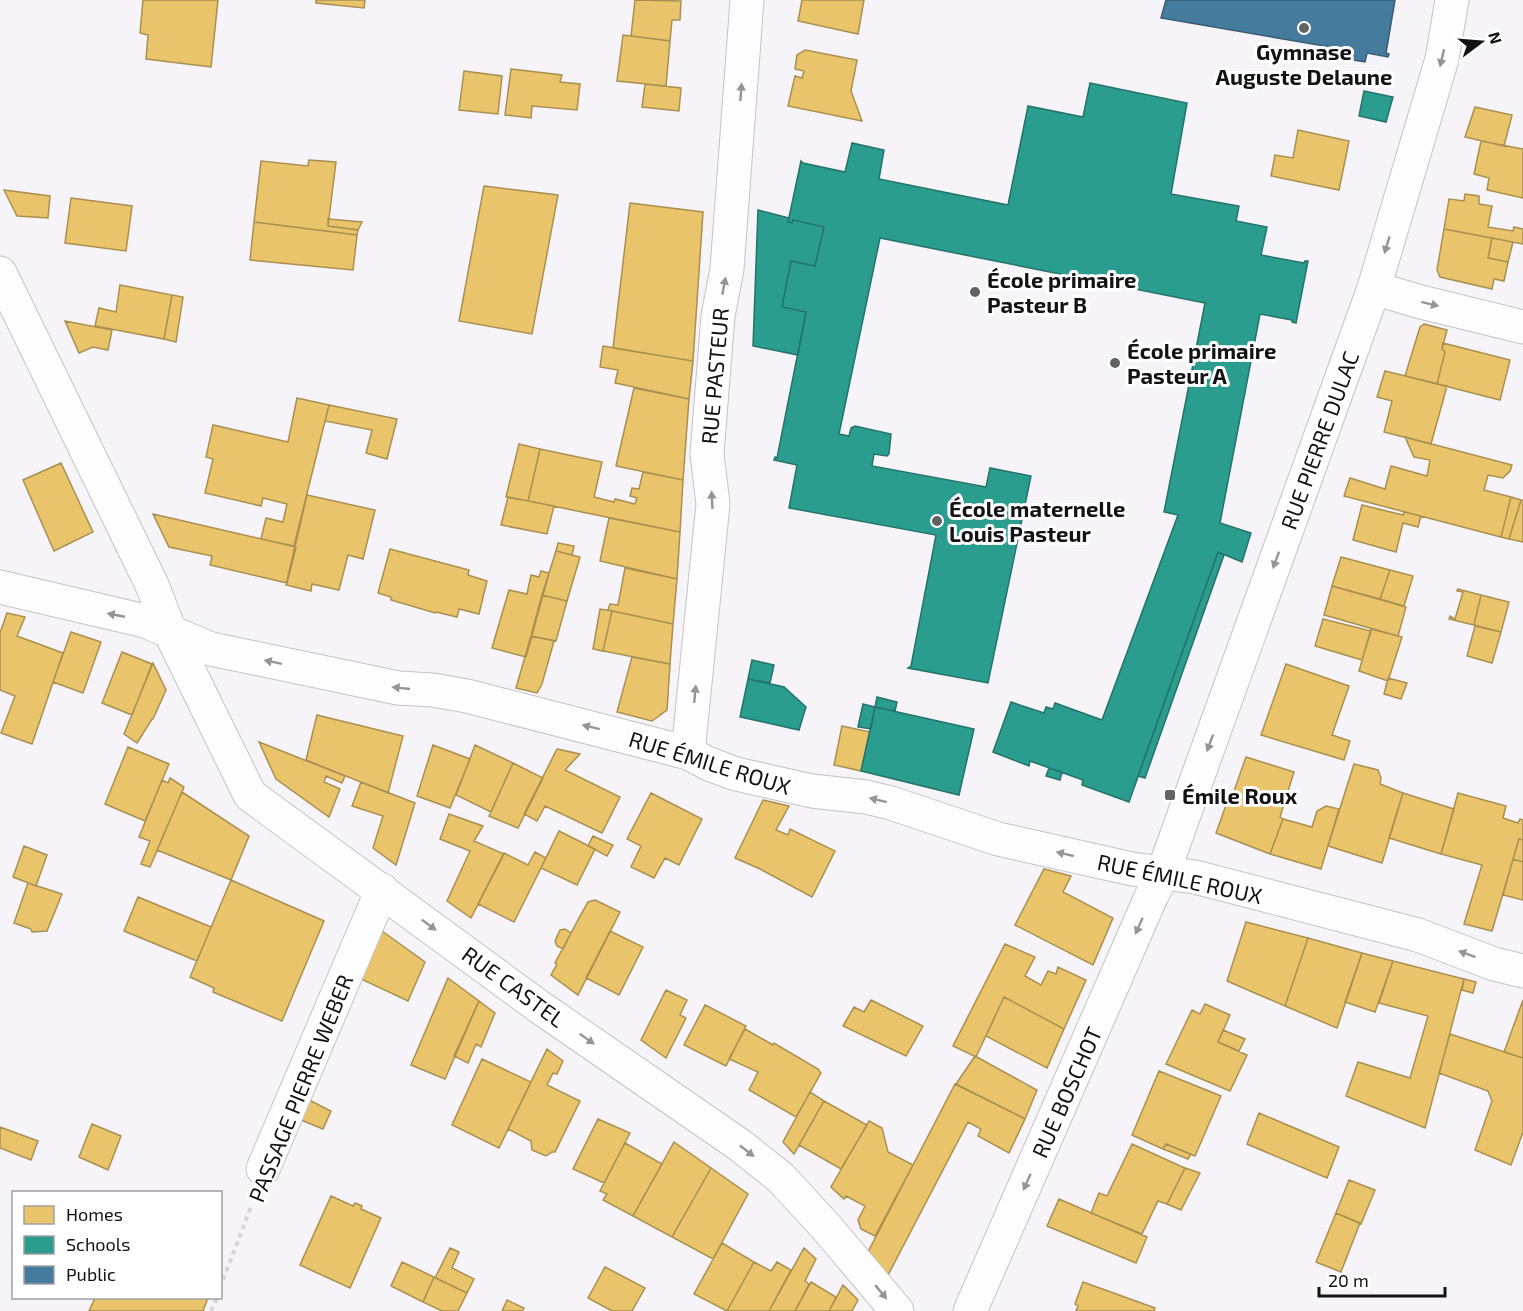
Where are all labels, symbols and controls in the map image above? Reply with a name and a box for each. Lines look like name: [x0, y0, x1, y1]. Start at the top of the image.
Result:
north arrow: [1451, 12, 1511, 72]
marker: Gymnase Auguste Delaune: [1297, 21, 1311, 35]
text: N: [1485, 30, 1507, 46]
place label: Gymnase Auguste Delaune: [1216, 38, 1392, 89]
one-way arrow: [1437, 48, 1446, 67]
one-way arrow: [736, 82, 746, 101]
one-way arrow: [1382, 236, 1391, 254]
place label: École primaire Pasteur B: [987, 266, 1136, 317]
one-way arrow: [720, 276, 729, 295]
marker: École primaire Pasteur B: [968, 285, 982, 299]
one-way arrow: [1421, 299, 1439, 309]
street label: RUE PASTEUR: [695, 307, 733, 445]
place label: École primaire Pasteur A: [1127, 337, 1276, 388]
street label: RUE PIERRE DULAC: [1275, 347, 1363, 533]
marker: École primaire Pasteur A: [1108, 356, 1122, 370]
one-way arrow: [707, 491, 716, 510]
place label: École maternelle Louis Pasteur: [949, 495, 1125, 546]
marker: École maternelle Louis Pasteur: [930, 514, 944, 528]
one-way arrow: [1270, 551, 1280, 569]
one-way arrow: [106, 610, 125, 619]
one-way arrow: [263, 657, 282, 666]
one-way arrow: [391, 683, 410, 693]
one-way arrow: [690, 685, 700, 704]
one-way arrow: [582, 722, 600, 732]
street label: RUE ÉMILE ROUX: [626, 725, 794, 799]
one-way arrow: [1204, 734, 1214, 752]
place label: Émile Roux: [1182, 782, 1298, 808]
marker: Émile Roux: [1163, 788, 1177, 802]
one-way arrow: [869, 794, 887, 804]
street label: RUE ÉMILE ROUX: [1095, 848, 1265, 908]
one-way arrow: [1055, 849, 1074, 858]
one-way arrow: [1134, 917, 1143, 934]
one-way arrow: [422, 918, 437, 930]
street label: RUE CASTEL: [458, 940, 570, 1032]
one-way arrow: [1458, 948, 1476, 958]
street label: PASSAGE PIERRE WEBER: [242, 970, 358, 1206]
street label: RUE BOSCHOT: [1026, 1022, 1107, 1161]
one-way arrow: [579, 1033, 595, 1044]
one-way arrow: [739, 1144, 755, 1157]
one-way arrow: [1022, 1173, 1032, 1191]
legend: [12, 1191, 222, 1299]
text: Homes: [66, 1203, 123, 1225]
text: Schools: [66, 1233, 130, 1255]
scale bar: [1319, 1260, 1445, 1298]
text: Public: [66, 1263, 116, 1285]
text: 20 m: [1328, 1269, 1369, 1291]
one-way arrow: [874, 1284, 887, 1299]

